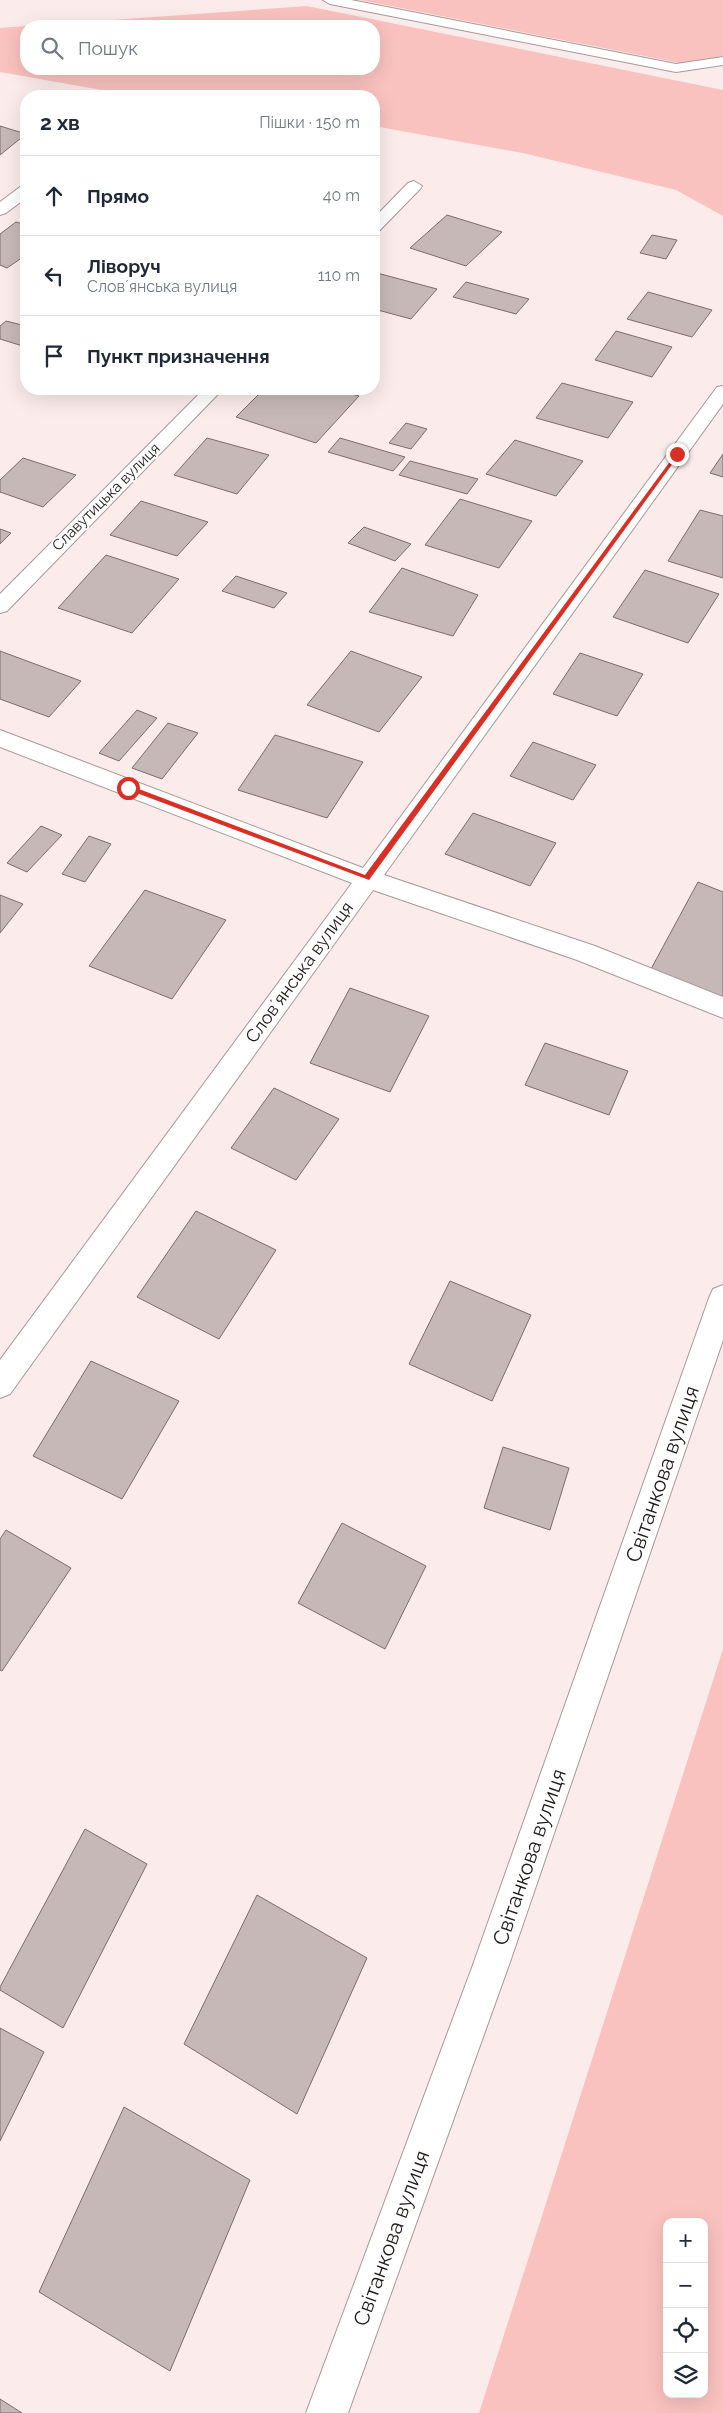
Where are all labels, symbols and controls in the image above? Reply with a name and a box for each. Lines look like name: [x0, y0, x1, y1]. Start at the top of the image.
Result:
search box: [20, 20, 380, 75]
icon: search: [38, 34, 66, 62]
text: Пошук: [78, 37, 138, 59]
text: 2 хв: [40, 110, 80, 135]
text: Пішки · 150 m: [259, 113, 360, 132]
icon: ahead: [40, 182, 68, 210]
text: Прямо: [87, 185, 149, 207]
text: 40 m: [323, 186, 360, 205]
text: Ліворуч: [87, 255, 161, 277]
icon: left: [40, 262, 68, 290]
text: 110 m: [318, 266, 360, 285]
text: Словʼянська вулиця: [87, 277, 237, 296]
icon: arrive: [40, 342, 68, 370]
text: Пункт призначення: [87, 345, 270, 367]
street label: Славутицька вулиця: [48, 439, 164, 555]
route end: [666, 443, 689, 466]
route start: [117, 777, 140, 800]
street label: Словʼянська вулиця: [241, 897, 357, 1047]
street label: Світанкова вулиця: [620, 1383, 704, 1565]
street label: Світанкова вулиця: [487, 1766, 571, 1948]
street label: Світанкова вулиця: [348, 2147, 434, 2329]
map controls: [663, 2218, 708, 2398]
button: +: [663, 2218, 708, 2263]
button: −: [663, 2263, 708, 2308]
button: locate: [663, 2308, 708, 2353]
button: layers: [663, 2353, 708, 2398]

